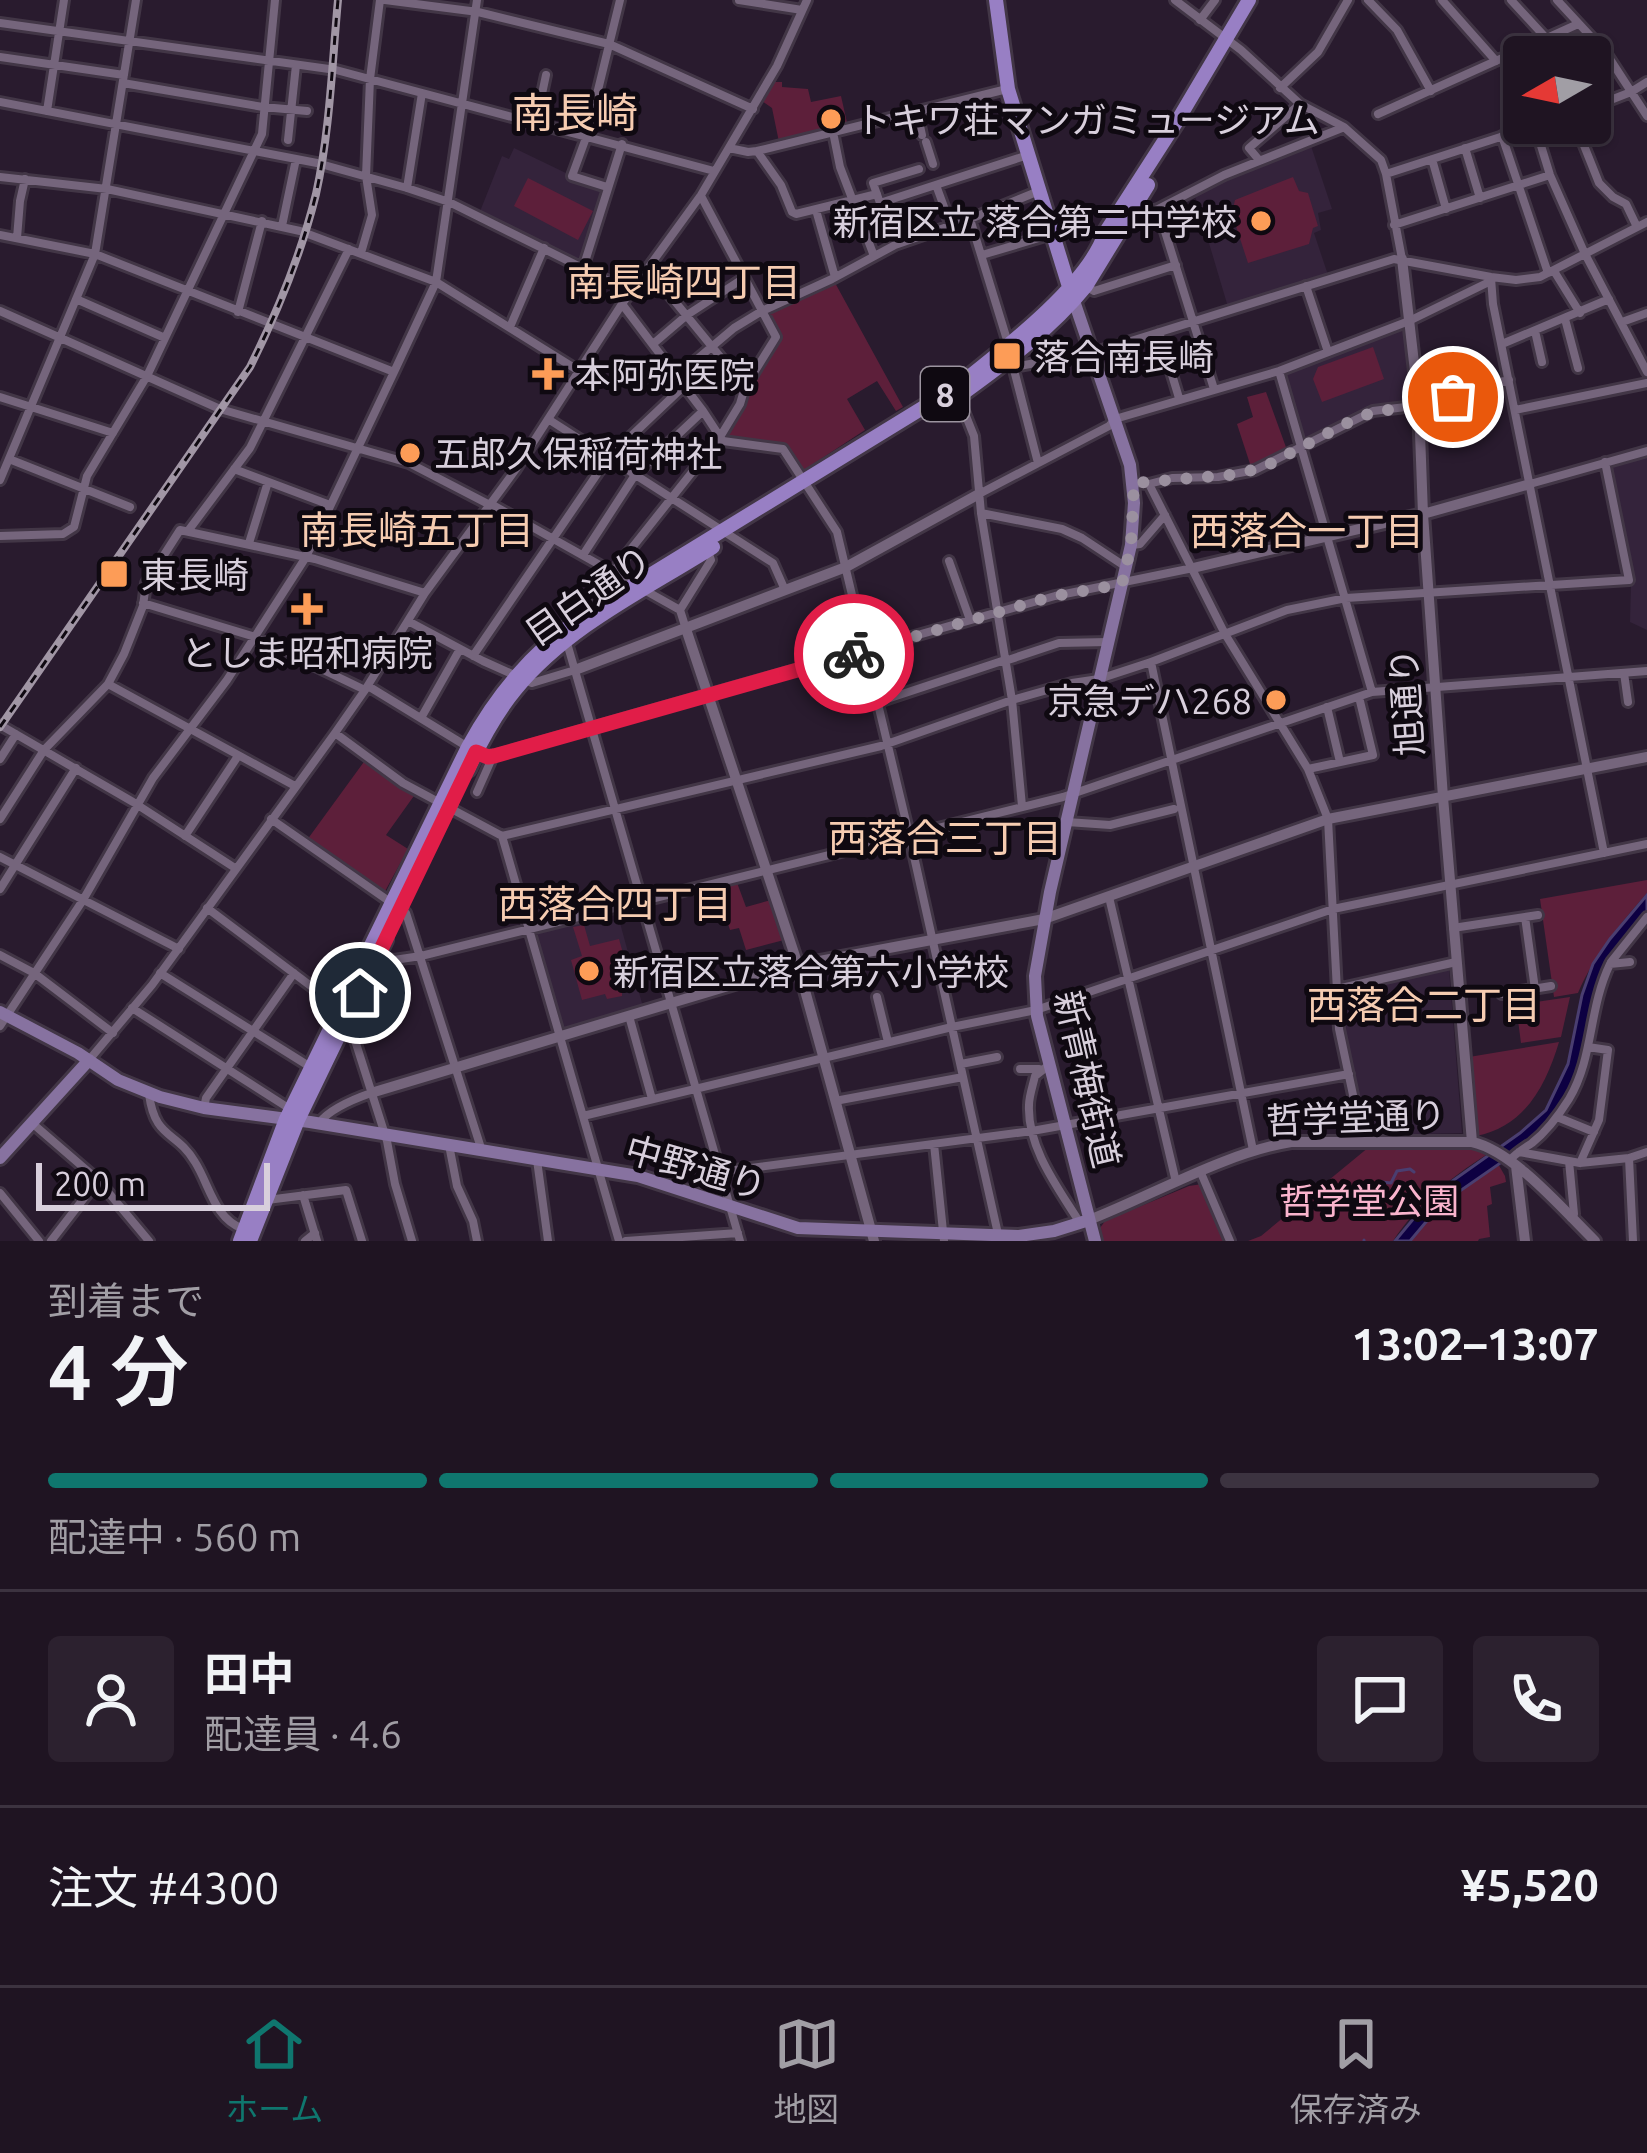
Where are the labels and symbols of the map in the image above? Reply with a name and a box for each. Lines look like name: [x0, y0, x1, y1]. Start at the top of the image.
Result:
north arrow: [1503, 36, 1611, 144]
district label: 南長崎: [512, 89, 638, 136]
place label: トキワ荘マンガミュージアム: [855, 99, 1320, 140]
marker: トキワ荘マンガミュージアム: [818, 106, 844, 132]
place label: 新宿区立 落合第二中学校: [833, 201, 1237, 242]
marker: 新宿区立 落合第二中学校: [1248, 208, 1274, 234]
district label: 南長崎四丁目: [567, 260, 801, 303]
place label: 落合南長崎: [1034, 336, 1214, 377]
marker: 落合南長崎: [991, 340, 1023, 372]
pin: [1402, 346, 1504, 448]
place label: 本阿弥医院: [575, 354, 755, 395]
marker: 本阿弥医院: [532, 358, 564, 390]
road number: 8: [921, 367, 969, 421]
place label: 五郎久保稲荷神社: [434, 433, 722, 474]
marker: 五郎久保稲荷神社: [397, 440, 423, 466]
district label: 南長崎五丁目: [300, 508, 534, 551]
district label: 西落合一丁目: [1190, 509, 1424, 552]
street label: 目白通り: [517, 537, 659, 653]
place label: 東長崎: [141, 554, 249, 595]
marker: 東長崎: [98, 558, 130, 590]
marker: としま昭和病院: [291, 593, 323, 625]
courier: [794, 594, 914, 714]
place label: としま昭和病院: [181, 632, 433, 673]
street label: 旭通り: [1382, 647, 1430, 757]
place label: 京急デハ268: [1047, 680, 1252, 721]
marker: 京急デハ268: [1263, 687, 1289, 713]
district label: 西落合三丁目: [828, 816, 1062, 859]
district label: 西落合四丁目: [498, 882, 732, 925]
pin: [309, 942, 411, 1044]
place label: 新宿区立落合第六小学校: [613, 951, 1009, 992]
marker: 新宿区立落合第六小学校: [576, 958, 602, 984]
district label: 西落合二丁目: [1307, 983, 1541, 1026]
street label: 新青梅街道: [1048, 987, 1128, 1171]
street label: 哲学堂通り: [1265, 1093, 1447, 1141]
street label: 中野通り: [621, 1127, 771, 1207]
scale bar: [36, 1157, 270, 1210]
park label: 哲学堂公園: [1279, 1180, 1459, 1221]

